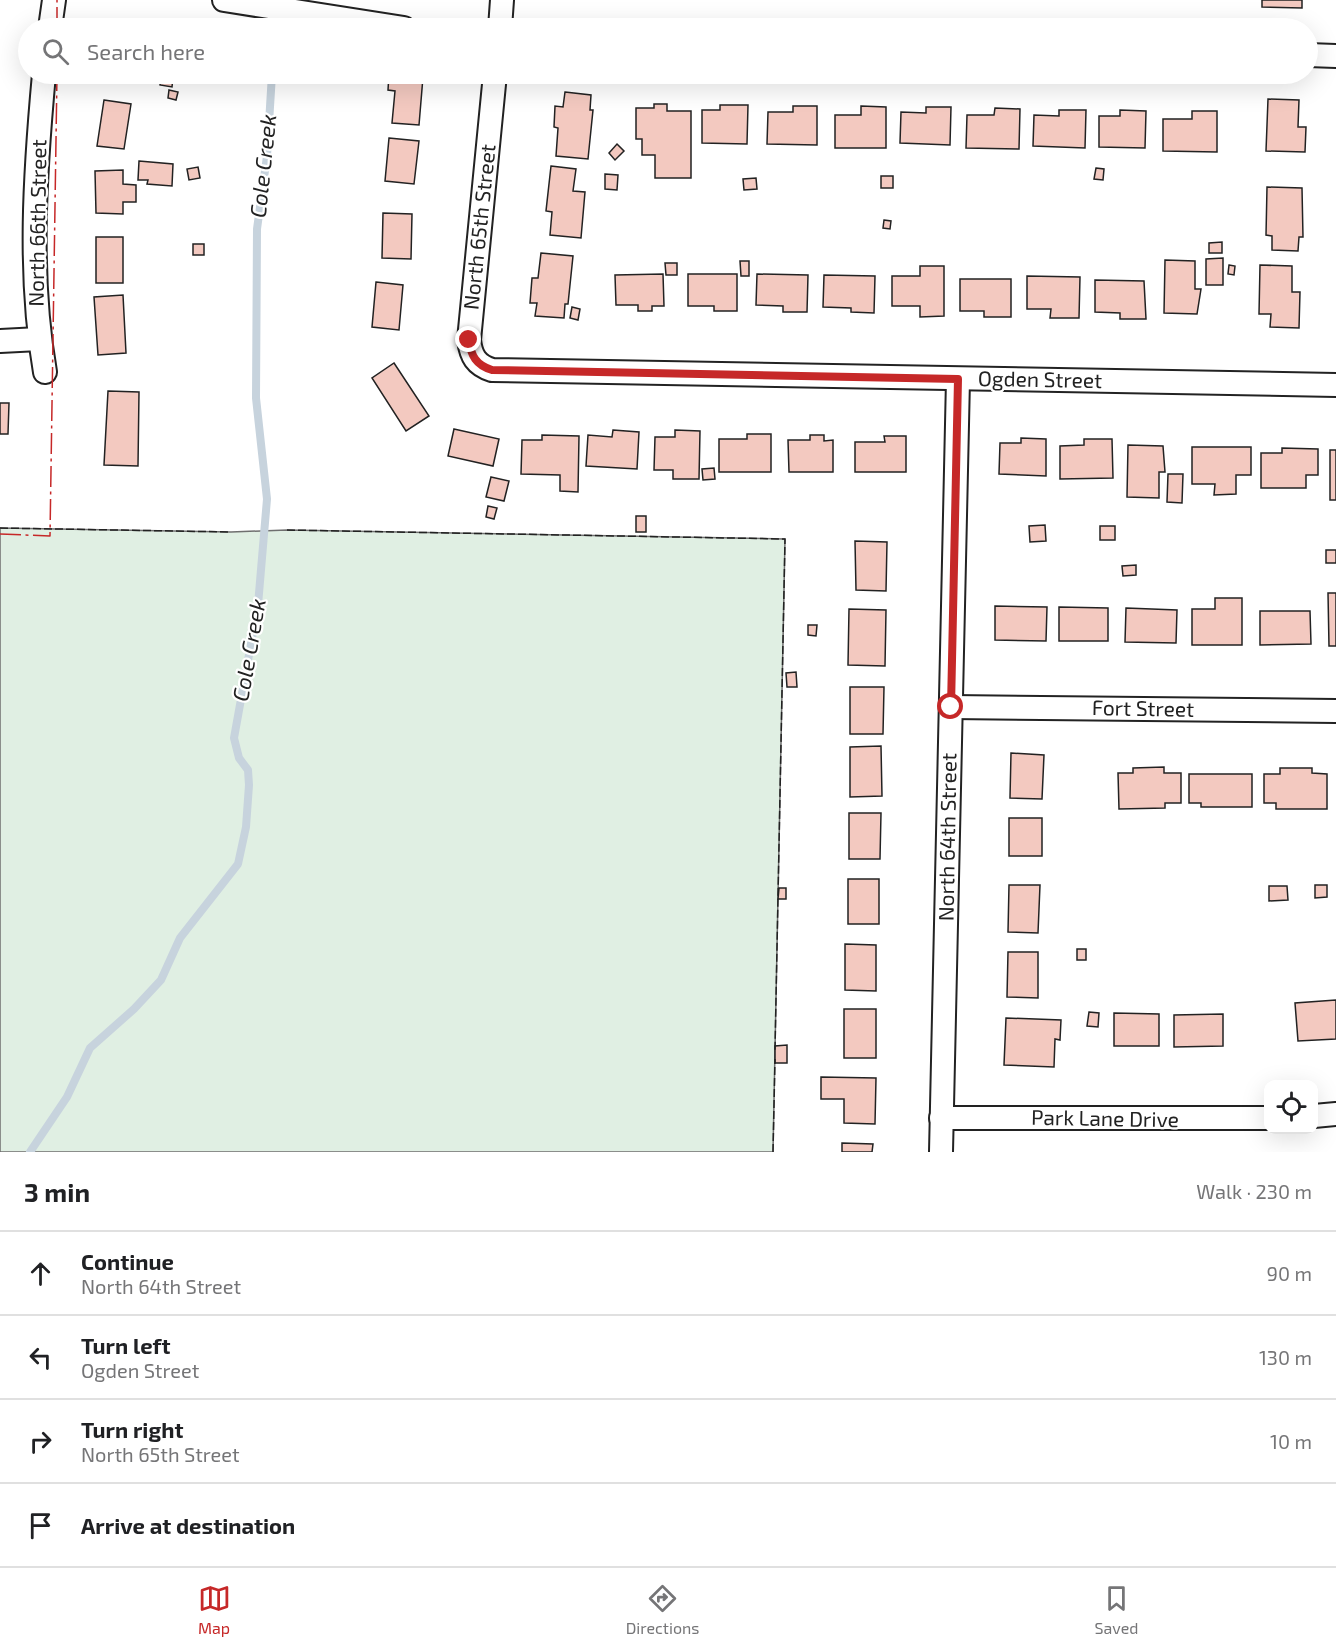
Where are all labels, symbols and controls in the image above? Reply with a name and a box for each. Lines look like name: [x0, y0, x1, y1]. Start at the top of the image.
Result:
search box: [18, 18, 1318, 84]
icon: search: [39, 35, 72, 68]
text: Search here: [87, 38, 205, 64]
water label: Cole Creek: [244, 113, 280, 219]
street label: North 66th Street: [23, 139, 50, 307]
street label: North 65th Street: [457, 143, 500, 311]
route end: [455, 326, 481, 352]
street label: Ogden Street: [978, 365, 1102, 392]
water label: Cole Creek: [226, 596, 270, 703]
route start: [937, 693, 963, 719]
street label: Fort Street: [1092, 694, 1194, 721]
street label: North 64th Street: [933, 753, 960, 921]
map controls: [1264, 1080, 1318, 1134]
button: locate: [1264, 1080, 1318, 1134]
street label: Park Lane Drive: [1031, 1104, 1179, 1131]
text: 3 min: [24, 1176, 90, 1207]
text: Walk · 230 m: [1196, 1179, 1312, 1203]
text: Continue: [81, 1248, 174, 1274]
icon: ahead: [24, 1257, 57, 1290]
text: 90 m: [1267, 1261, 1312, 1285]
text: North 64th Street: [81, 1274, 241, 1298]
text: Turn left: [81, 1332, 170, 1358]
icon: left: [24, 1341, 57, 1374]
text: 130 m: [1259, 1345, 1312, 1369]
text: Ogden Street: [81, 1358, 199, 1382]
text: Turn right: [81, 1416, 183, 1442]
icon: right: [24, 1425, 57, 1458]
text: 10 m: [1270, 1429, 1312, 1453]
text: North 65th Street: [81, 1442, 240, 1466]
icon: arrive: [24, 1509, 57, 1542]
text: Arrive at destination: [81, 1512, 295, 1538]
tab: Map: [198, 1582, 231, 1637]
tab: Directions: [626, 1582, 699, 1637]
tab: Saved: [1095, 1582, 1138, 1637]

